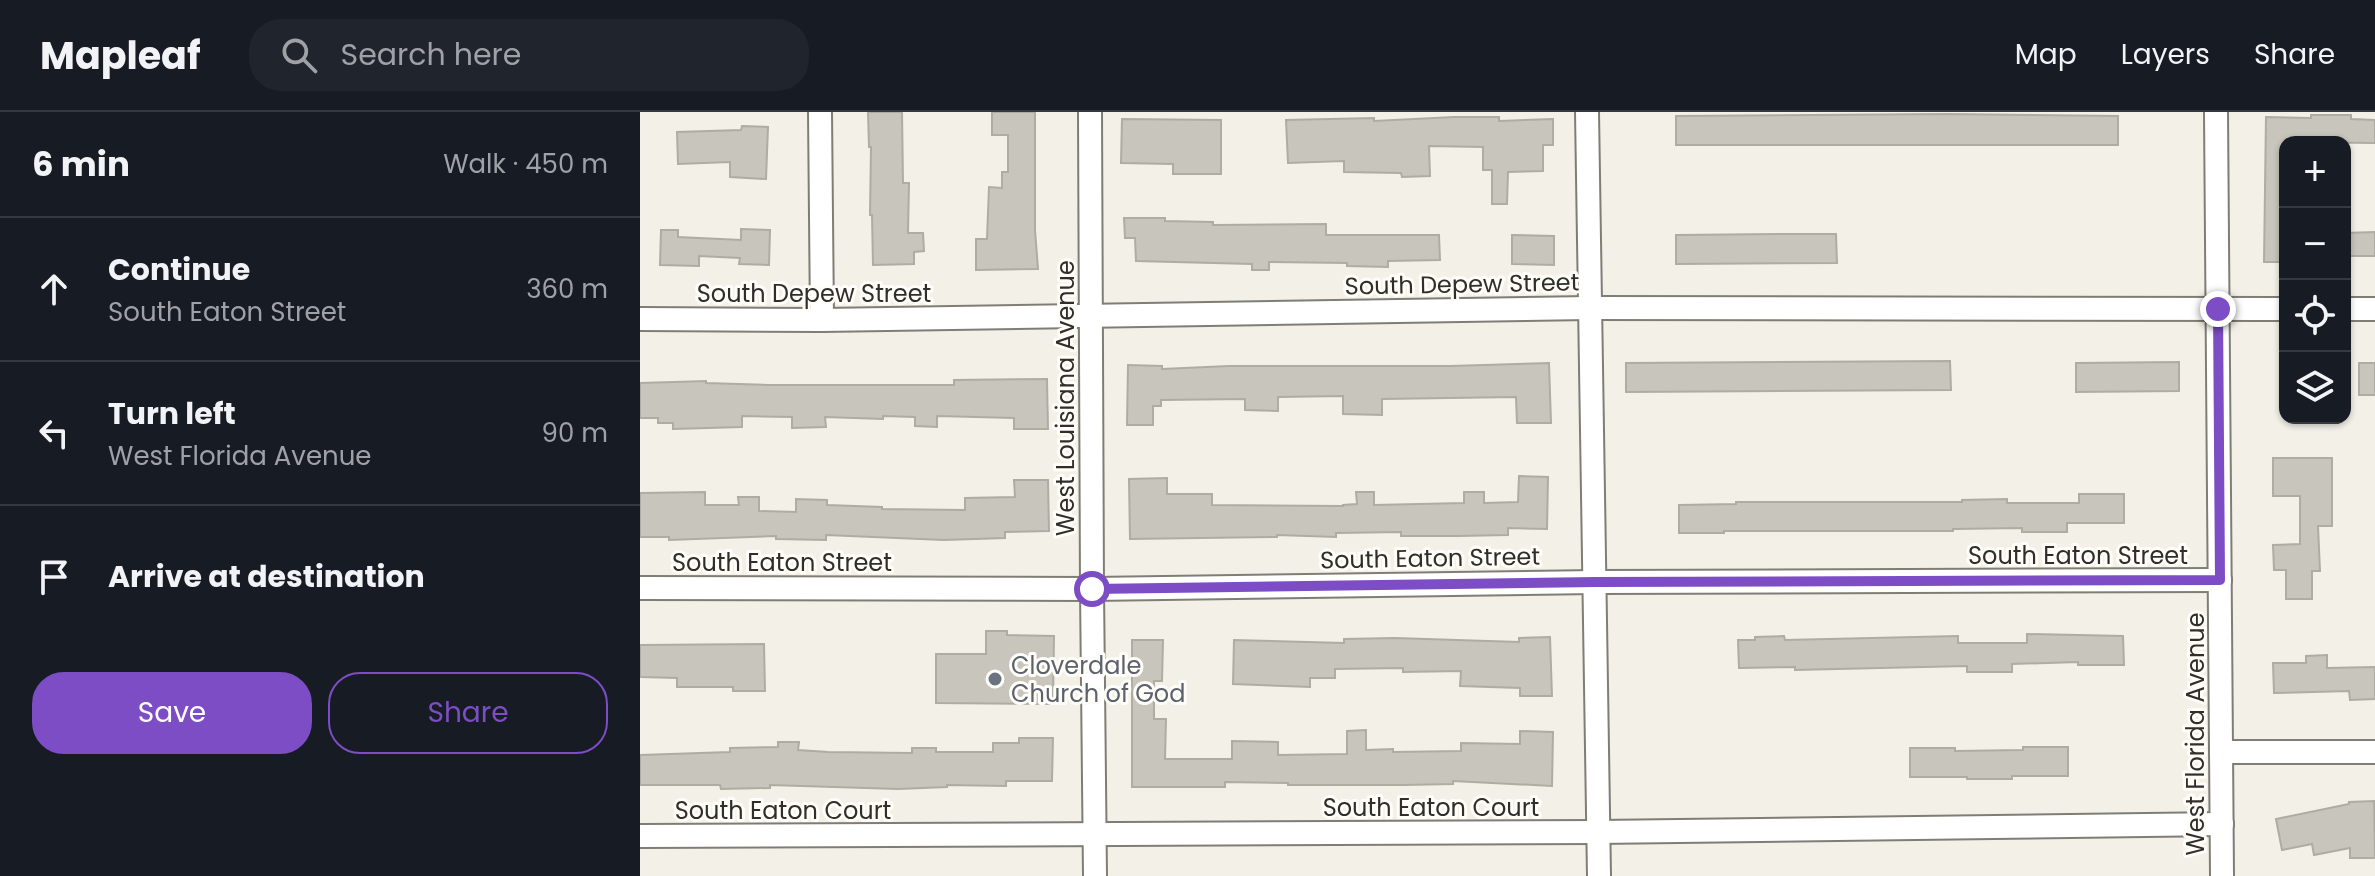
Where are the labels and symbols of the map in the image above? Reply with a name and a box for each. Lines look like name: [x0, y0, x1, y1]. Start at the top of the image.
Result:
street label: West Louisiana Avenue: [1049, 260, 1082, 536]
street label: South Depew Street: [1344, 265, 1580, 303]
street label: South Depew Street: [697, 277, 931, 310]
route end: [2200, 291, 2236, 327]
street label: South Eaton Street: [1968, 539, 2188, 572]
street label: South Eaton Street: [1320, 540, 1540, 576]
street label: South Eaton Street: [672, 546, 892, 579]
route start: [1074, 571, 1110, 607]
street label: West Florida Avenue: [2179, 612, 2212, 856]
place label: Cloverdale Church of God: [1011, 649, 1185, 710]
marker: Cloverdale Church of God: [986, 670, 1004, 688]
street label: South Eaton Court: [1323, 791, 1539, 824]
street label: South Eaton Court: [675, 794, 891, 827]

